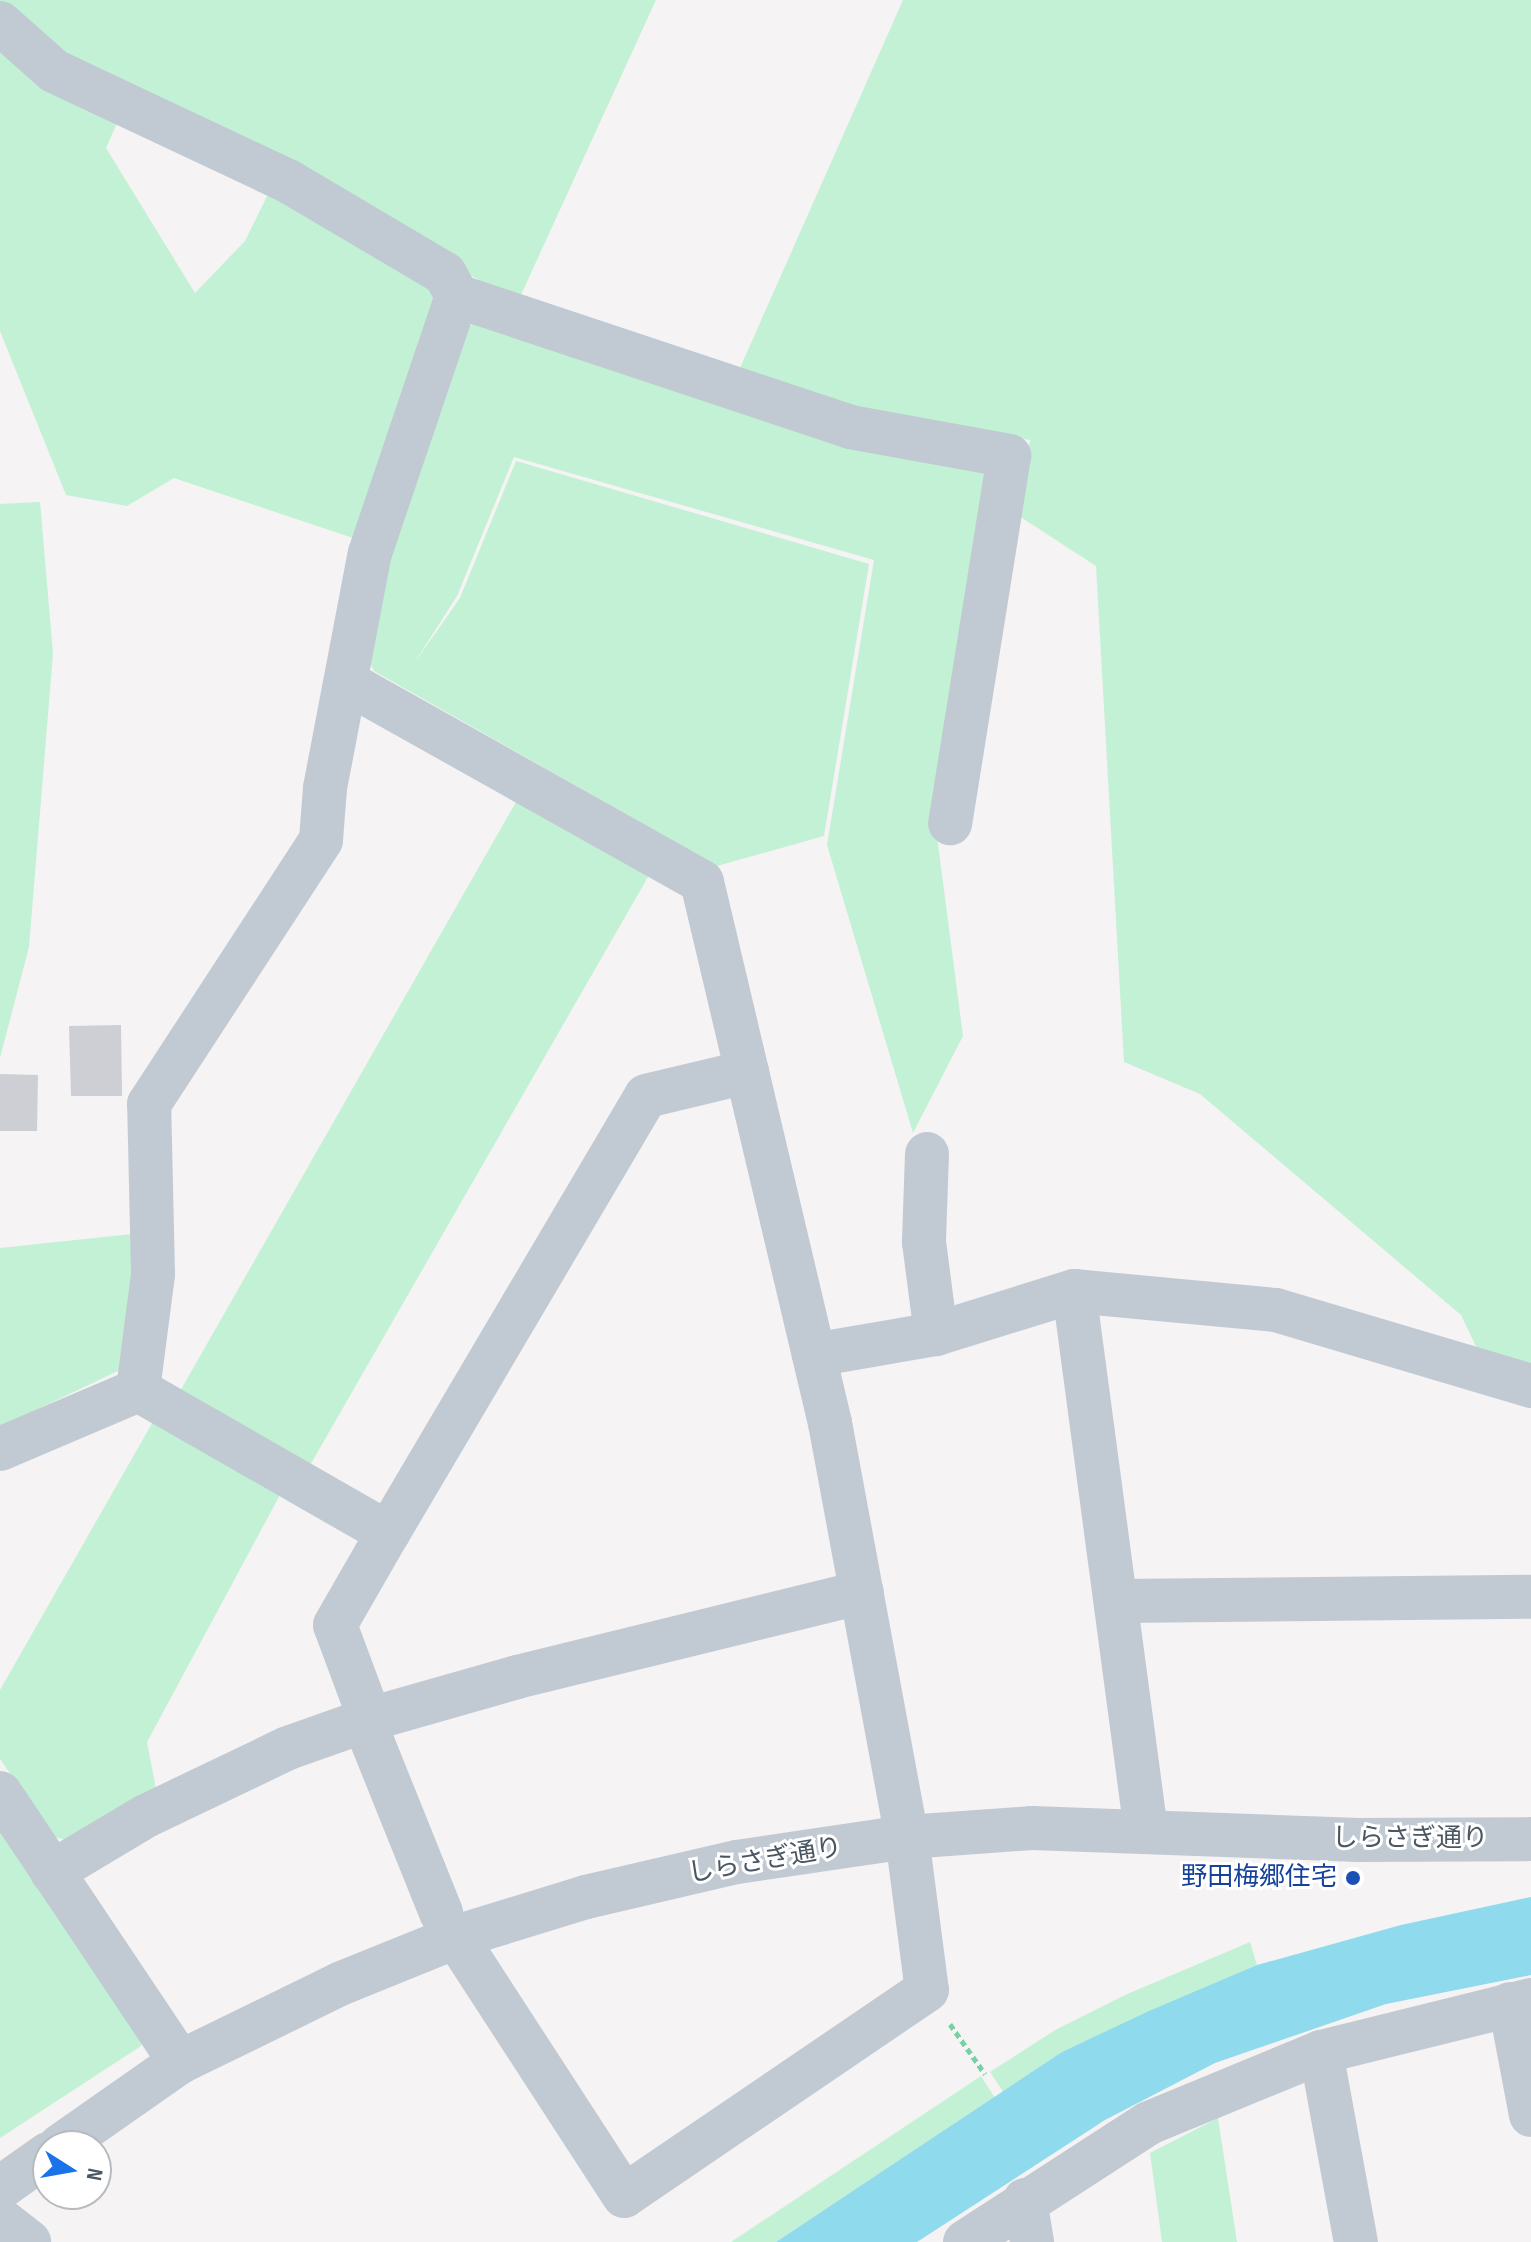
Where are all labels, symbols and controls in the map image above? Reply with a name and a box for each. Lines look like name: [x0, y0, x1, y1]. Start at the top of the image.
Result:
street label: しらさぎ通り: [1332, 1823, 1488, 1855]
street label: しらさぎ通り: [685, 1832, 845, 1890]
place label: 野田梅郷住宅: [1181, 1862, 1337, 1894]
marker: 野田梅郷住宅: [1344, 1869, 1362, 1887]
north arrow: [32, 2130, 112, 2210]
text: N: [80, 2166, 108, 2183]

